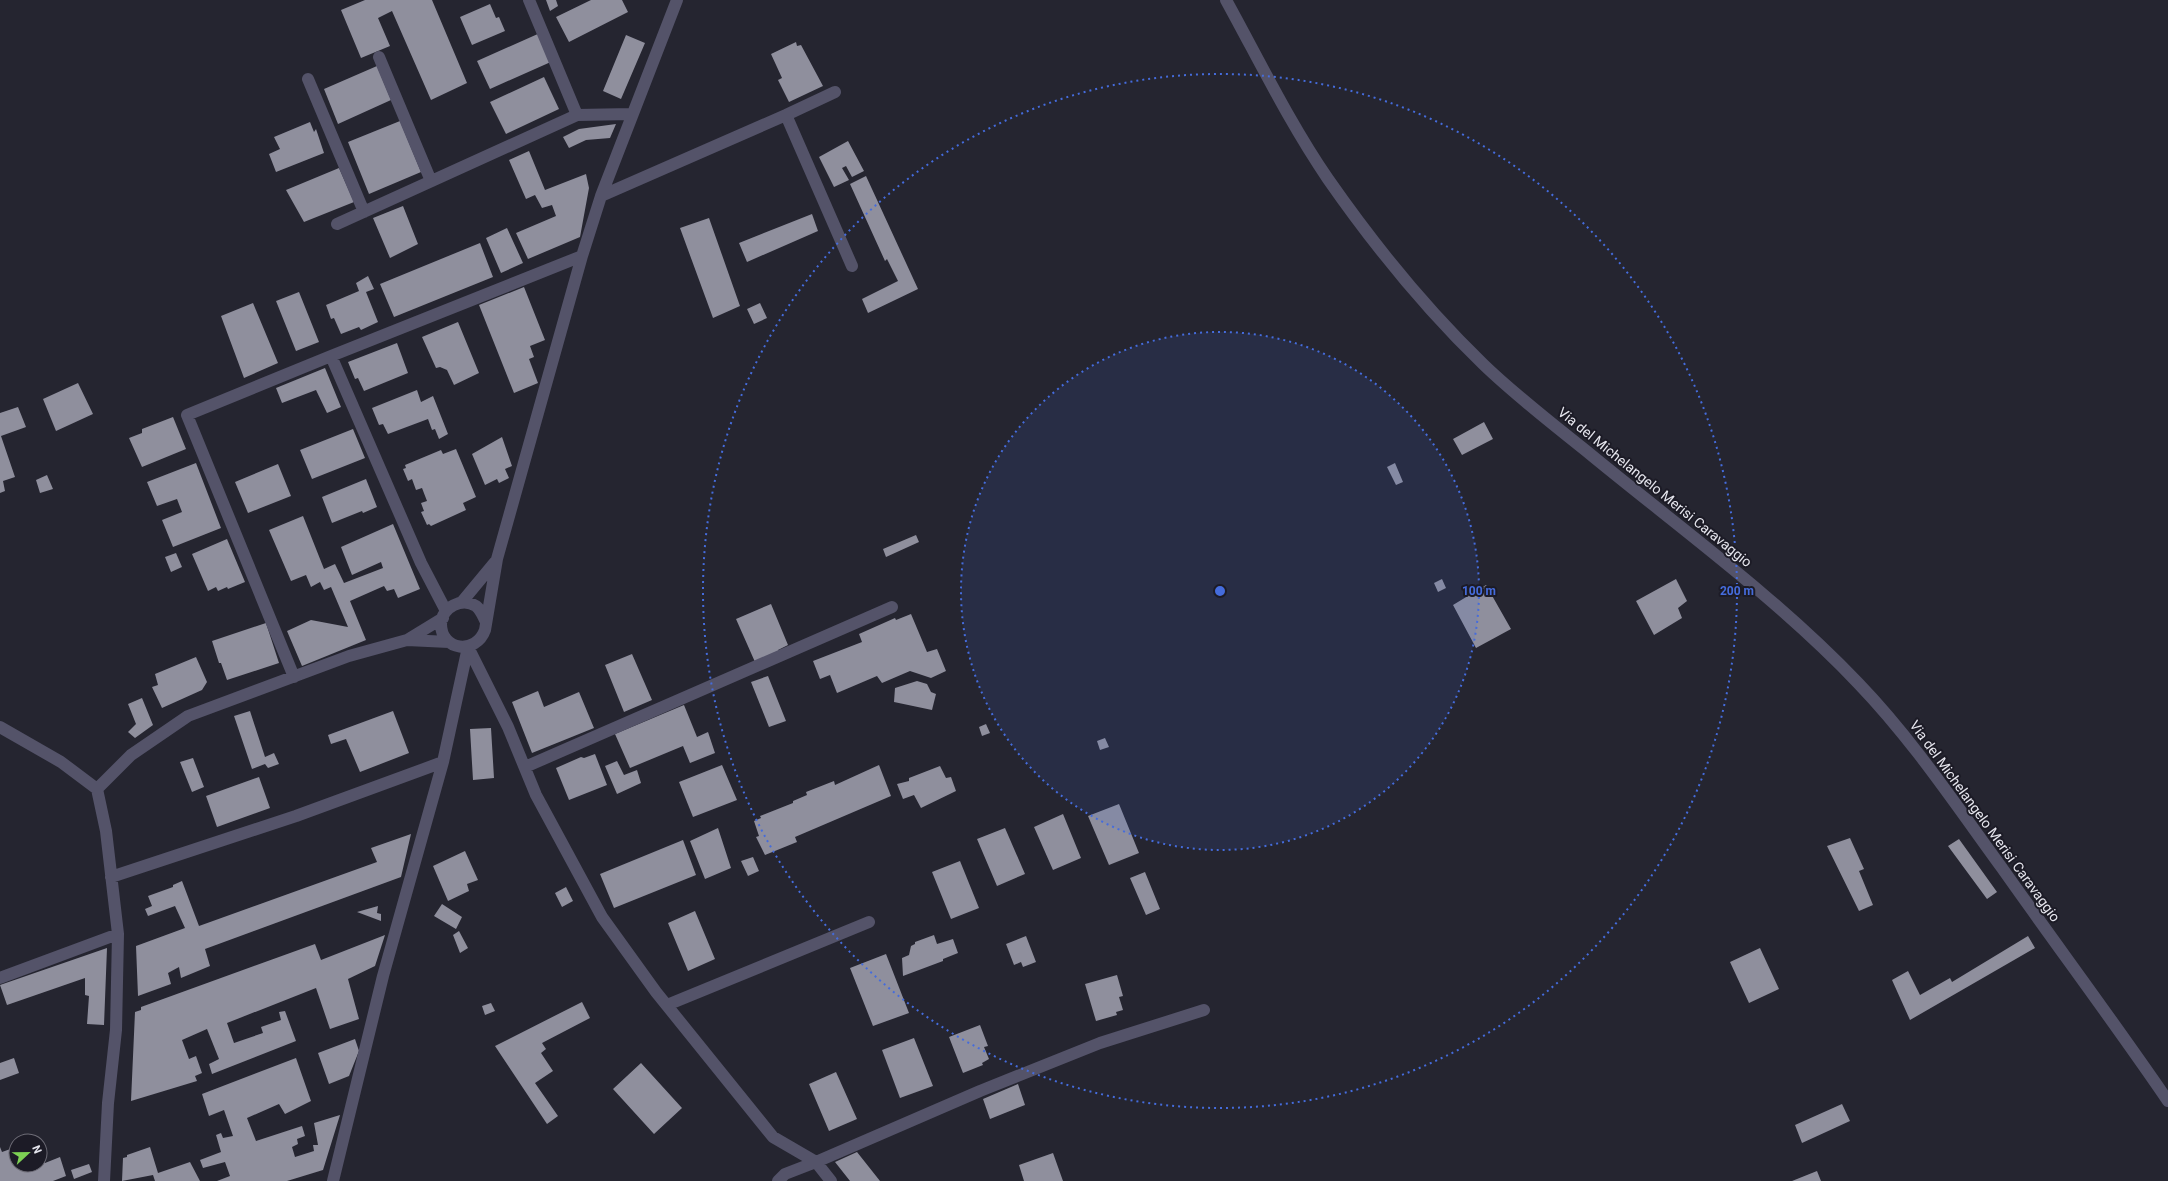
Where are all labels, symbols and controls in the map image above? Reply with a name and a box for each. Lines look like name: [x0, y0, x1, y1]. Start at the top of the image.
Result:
street label: Via del Michelangelo Merisi Caravaggio: [1555, 404, 1755, 570]
centre of rings: [1213, 584, 1227, 598]
text: 100 m: [1462, 584, 1496, 598]
text: 200 m: [1720, 584, 1754, 598]
street label: Via del Michelangelo Merisi Caravaggio: [1907, 717, 2063, 925]
north arrow: [8, 1133, 48, 1173]
text: N: [29, 1143, 44, 1156]

